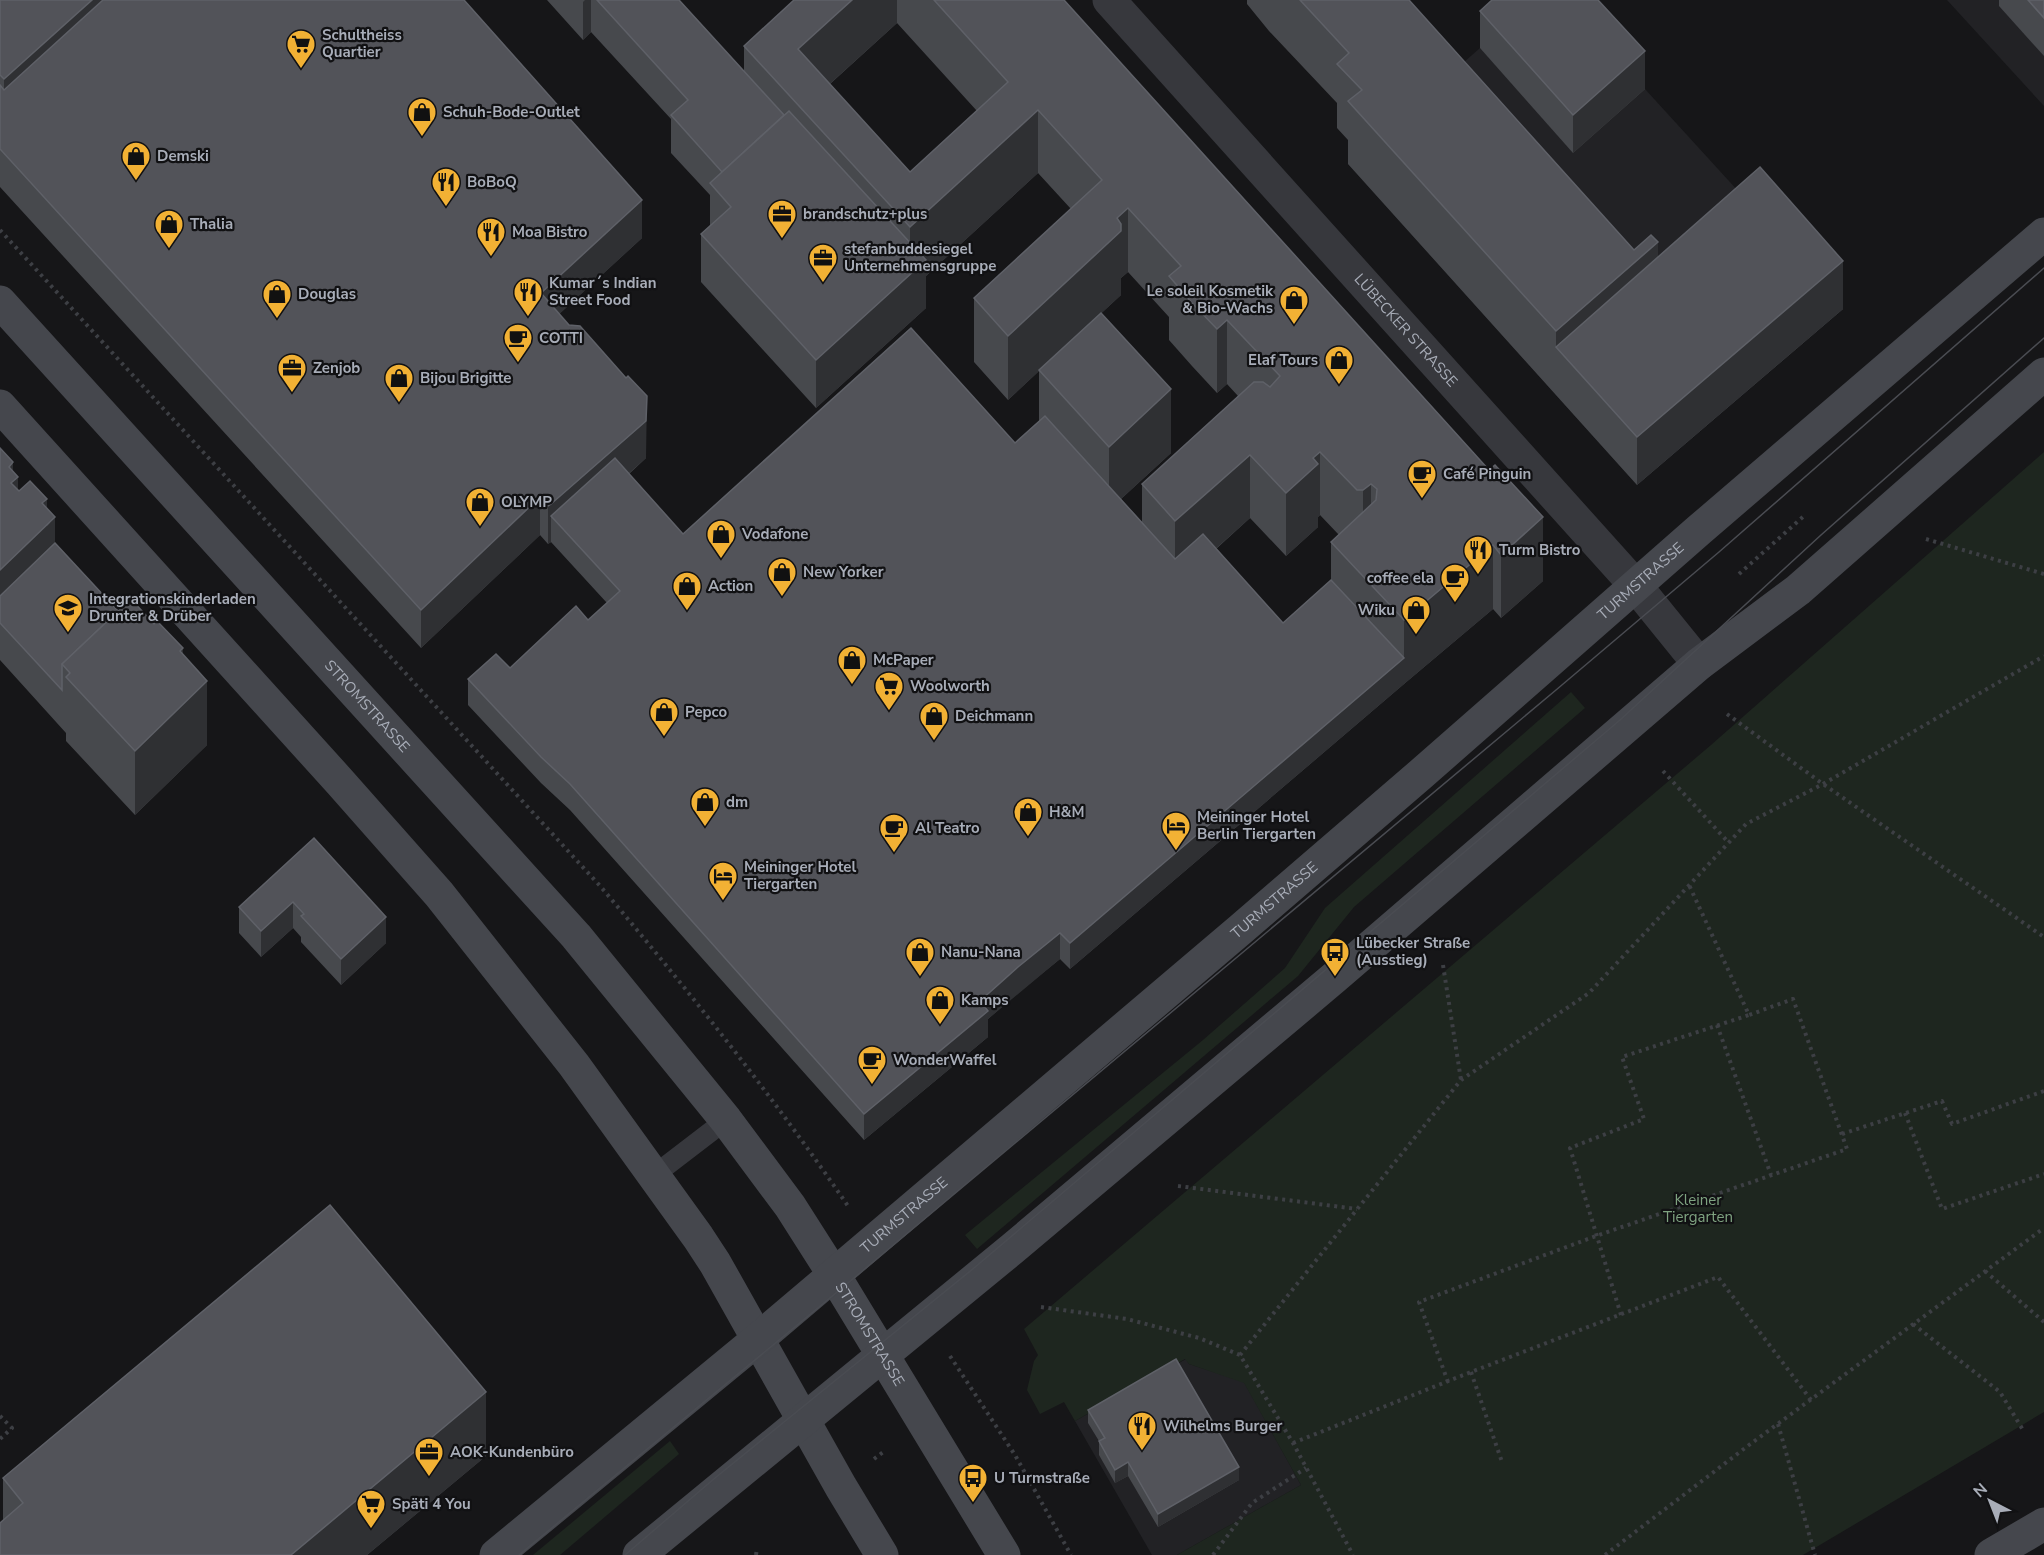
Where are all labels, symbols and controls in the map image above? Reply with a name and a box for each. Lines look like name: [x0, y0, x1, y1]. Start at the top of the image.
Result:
place label: Schultheiss Quartier: [322, 25, 402, 62]
supermarket icon: Schultheiss Quartier: [285, 28, 317, 70]
shop icon: Schuh-Bode-Outlet: [406, 96, 438, 138]
place label: Schuh-Bode-Outlet: [443, 102, 580, 122]
shop icon: Demski: [120, 140, 152, 182]
place label: Demski: [157, 146, 209, 166]
restaurant icon: BoBoQ: [430, 166, 462, 208]
place label: BoBoQ: [467, 172, 517, 192]
office icon: brandschutz+plus: [766, 198, 798, 240]
place label: brandschutz+plus: [803, 204, 927, 224]
shop icon: Thalia: [153, 208, 185, 250]
place label: Thalia: [190, 214, 233, 234]
restaurant icon: Moa Bistro: [475, 216, 507, 258]
place label: Moa Bistro: [512, 222, 588, 242]
place label: stefanbuddesiegel Unternehmensgruppe: [844, 239, 996, 276]
office icon: stefanbuddesiegel Unternehmensgruppe: [807, 242, 839, 284]
street label: LÜBECKER STRASSE: [1350, 269, 1462, 391]
place label: Kumar´s Indian Street Food: [549, 273, 656, 310]
restaurant icon: Kumar´s Indian Street Food: [512, 276, 544, 318]
shop icon: Douglas: [261, 278, 293, 320]
place label: Le soleil Kosmetik & Bio-Wachs: [1146, 281, 1274, 318]
place label: Douglas: [298, 284, 356, 304]
shop icon: Le soleil Kosmetik & Bio-Wachs: [1278, 284, 1310, 326]
cafe icon: COTTI: [502, 322, 534, 364]
place label: COTTI: [539, 328, 583, 348]
shop icon: Elaf Tours: [1323, 344, 1355, 386]
place label: Elaf Tours: [1248, 350, 1318, 370]
office icon: Zenjob: [276, 352, 308, 394]
place label: Zenjob: [313, 358, 360, 378]
shop icon: Bijou Brigitte: [383, 362, 415, 404]
place label: Bijou Brigitte: [420, 368, 511, 388]
cafe icon: Café Pinguin: [1406, 458, 1438, 500]
place label: Café Pinguin: [1443, 464, 1531, 484]
shop icon: OLYMP: [464, 486, 496, 528]
place label: OLYMP: [501, 492, 552, 512]
shop icon: Vodafone: [705, 518, 737, 560]
place label: Vodafone: [741, 524, 808, 544]
restaurant icon: Turm Bistro: [1462, 534, 1494, 576]
street label: TURMSTRASSE: [1593, 538, 1688, 625]
place label: Turm Bistro: [1499, 540, 1581, 560]
shop icon: New Yorker: [766, 556, 798, 598]
place label: New Yorker: [803, 562, 884, 582]
cafe icon: coffee ela: [1439, 562, 1471, 604]
place label: coffee ela: [1367, 568, 1434, 588]
shop icon: Action: [671, 570, 703, 612]
place label: Action: [708, 576, 753, 596]
place label: Integrationskinderladen Drunter & Drüber: [89, 589, 256, 626]
school or university icon: Integrationskinderladen Drunter & Drüber: [52, 592, 84, 634]
shop icon: Wiku: [1400, 594, 1432, 636]
place label: Wiku: [1358, 600, 1395, 620]
shop icon: McPaper: [836, 644, 868, 686]
place label: McPaper: [873, 650, 934, 670]
street label: STROMSTRASSE: [320, 656, 414, 757]
supermarket icon: Woolworth: [873, 670, 905, 712]
place label: Woolworth: [910, 676, 990, 696]
shop icon: Pepco: [648, 696, 680, 738]
shop icon: Deichmann: [918, 700, 950, 742]
place label: Pepco: [685, 702, 727, 722]
place label: Deichmann: [955, 706, 1033, 726]
shop icon: dm: [689, 786, 721, 828]
place label: dm: [726, 792, 748, 812]
shop icon: H&M: [1012, 796, 1044, 838]
place label: H&M: [1049, 802, 1085, 822]
place label: Meininger Hotel Berlin Tiergarten: [1197, 807, 1316, 844]
hotel icon: Meininger Hotel Berlin Tiergarten: [1160, 810, 1192, 852]
cafe icon: Al Teatro: [878, 812, 910, 854]
place label: Al Teatro: [915, 818, 980, 838]
place label: Meininger Hotel Tiergarten: [744, 857, 856, 894]
street label: TURMSTRASSE: [1227, 857, 1322, 943]
hotel icon: Meininger Hotel Tiergarten: [707, 860, 739, 902]
place label: Lübecker Straße (Ausstieg): [1356, 933, 1470, 970]
shop icon: Nanu-Nana: [904, 936, 936, 978]
bus stop icon: Lübecker Straße (Ausstieg): [1319, 936, 1351, 978]
place label: Nanu-Nana: [941, 942, 1021, 962]
shop icon: Kamps: [924, 984, 956, 1026]
place label: Kamps: [961, 990, 1009, 1010]
cafe icon: WonderWaffel: [856, 1044, 888, 1086]
place label: WonderWaffel: [893, 1050, 997, 1070]
street label: TURMSTRASSE: [856, 1172, 952, 1258]
park label: Kleiner Tiergarten: [1663, 1190, 1733, 1227]
street label: STROMSTRASSE: [831, 1278, 909, 1390]
restaurant icon: Wilhelms Burger: [1126, 1410, 1158, 1452]
place label: Wilhelms Burger: [1163, 1416, 1282, 1436]
office icon: AOK-Kundenbüro: [413, 1436, 445, 1478]
place label: AOK-Kundenbüro: [450, 1442, 574, 1462]
bus stop icon: U Turmstraße: [957, 1462, 989, 1504]
place label: U Turmstraße: [994, 1468, 1090, 1488]
north arrow: [1960, 1471, 2020, 1531]
text: N: [1969, 1478, 1992, 1503]
supermarket icon: Späti 4 You: [355, 1488, 387, 1530]
place label: Späti 4 You: [392, 1494, 471, 1514]

